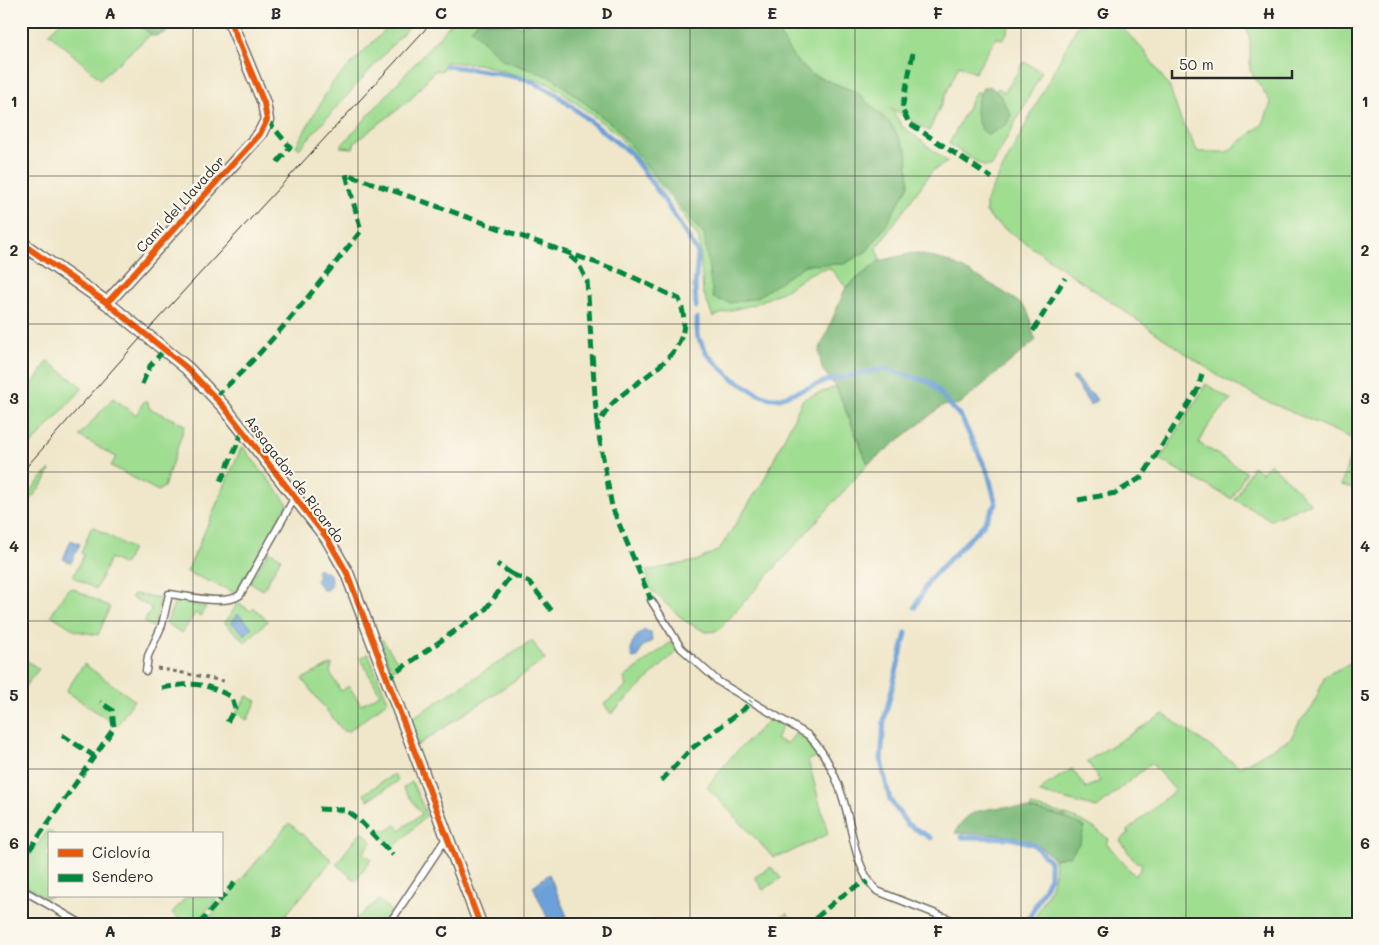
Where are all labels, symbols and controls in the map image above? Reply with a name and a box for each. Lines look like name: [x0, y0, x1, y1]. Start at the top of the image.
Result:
text: A: [104, 2, 116, 23]
text: B: [271, 2, 281, 23]
text: C: [435, 2, 447, 23]
text: D: [601, 2, 613, 23]
text: E: [767, 2, 777, 23]
text: F: [933, 2, 943, 23]
text: G: [1097, 2, 1109, 23]
text: H: [1263, 2, 1275, 23]
scale bar: [1172, 48, 1292, 80]
text: 50 m: [1179, 54, 1214, 74]
text: 1: [10, 90, 18, 111]
text: 1: [1361, 90, 1369, 111]
street label: Camí del Llavador: [131, 151, 229, 257]
text: 2: [10, 239, 19, 260]
text: 2: [1361, 239, 1370, 260]
text: 3: [9, 387, 19, 408]
text: 3: [1360, 387, 1370, 408]
street label: Assagador de Ricardo: [241, 412, 349, 546]
text: 4: [9, 535, 19, 556]
text: 4: [1360, 535, 1370, 556]
text: 5: [9, 684, 19, 705]
text: 5: [1360, 684, 1370, 705]
text: 6: [9, 832, 19, 853]
legend: [48, 832, 222, 898]
text: 6: [1360, 832, 1370, 853]
text: Ciclovía: [92, 842, 151, 862]
text: Sendero: [92, 866, 153, 886]
text: A: [104, 920, 116, 941]
text: B: [271, 920, 281, 941]
text: C: [435, 920, 447, 941]
text: D: [601, 920, 613, 941]
text: E: [767, 920, 777, 941]
text: F: [933, 920, 943, 941]
text: G: [1097, 920, 1109, 941]
text: H: [1263, 920, 1275, 941]

